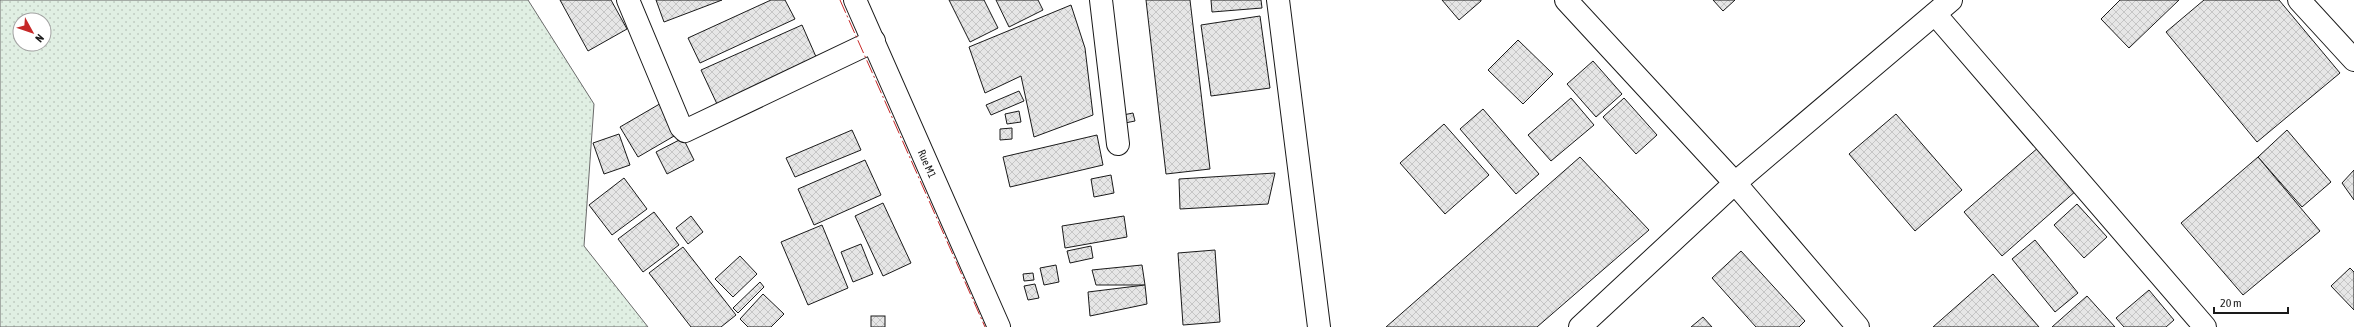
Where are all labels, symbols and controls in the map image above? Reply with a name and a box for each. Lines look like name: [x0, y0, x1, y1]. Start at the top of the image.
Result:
north arrow: [12, 12, 52, 52]
text: N: [33, 32, 46, 45]
street label: Rue M1: [916, 148, 939, 180]
scale bar: [2214, 289, 2288, 315]
text: 20 m: [2220, 296, 2242, 310]

